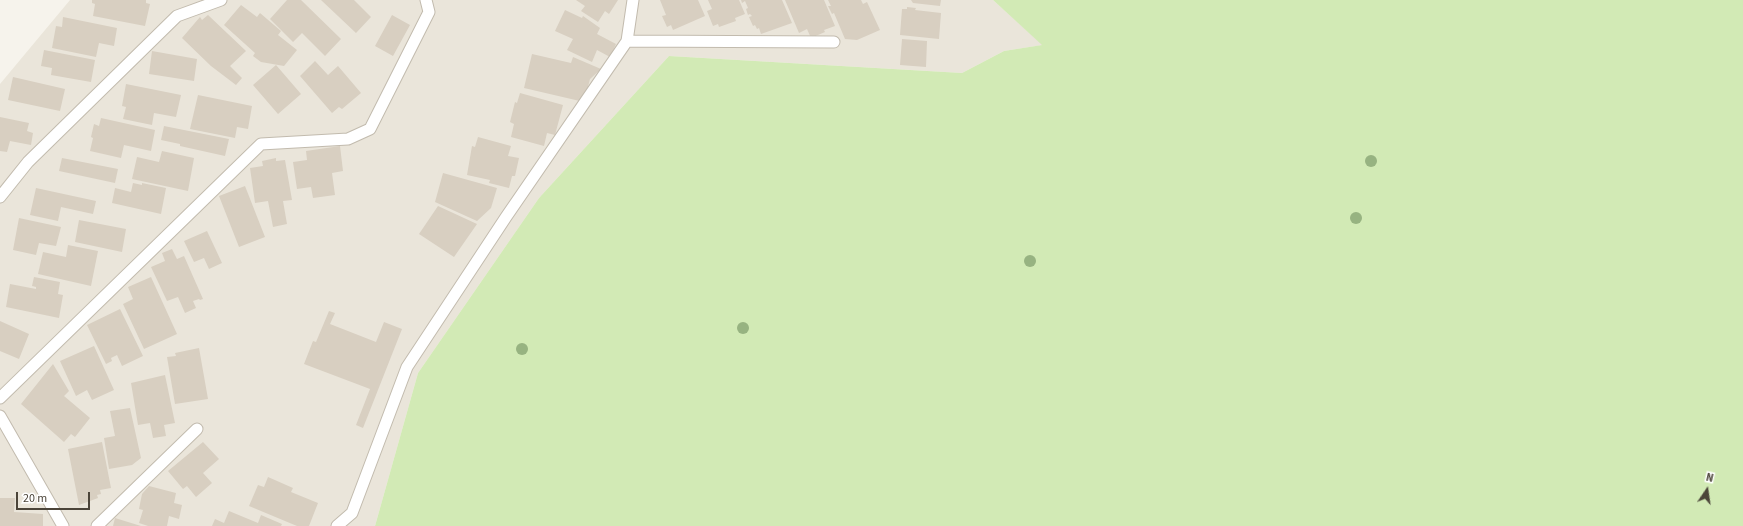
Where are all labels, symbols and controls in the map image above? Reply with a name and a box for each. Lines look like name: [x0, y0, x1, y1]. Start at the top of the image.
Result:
north arrow: [1687, 470, 1727, 510]
text: N: [1705, 470, 1715, 486]
scale bar: [18, 484, 92, 510]
text: 20 m: [23, 490, 47, 507]

